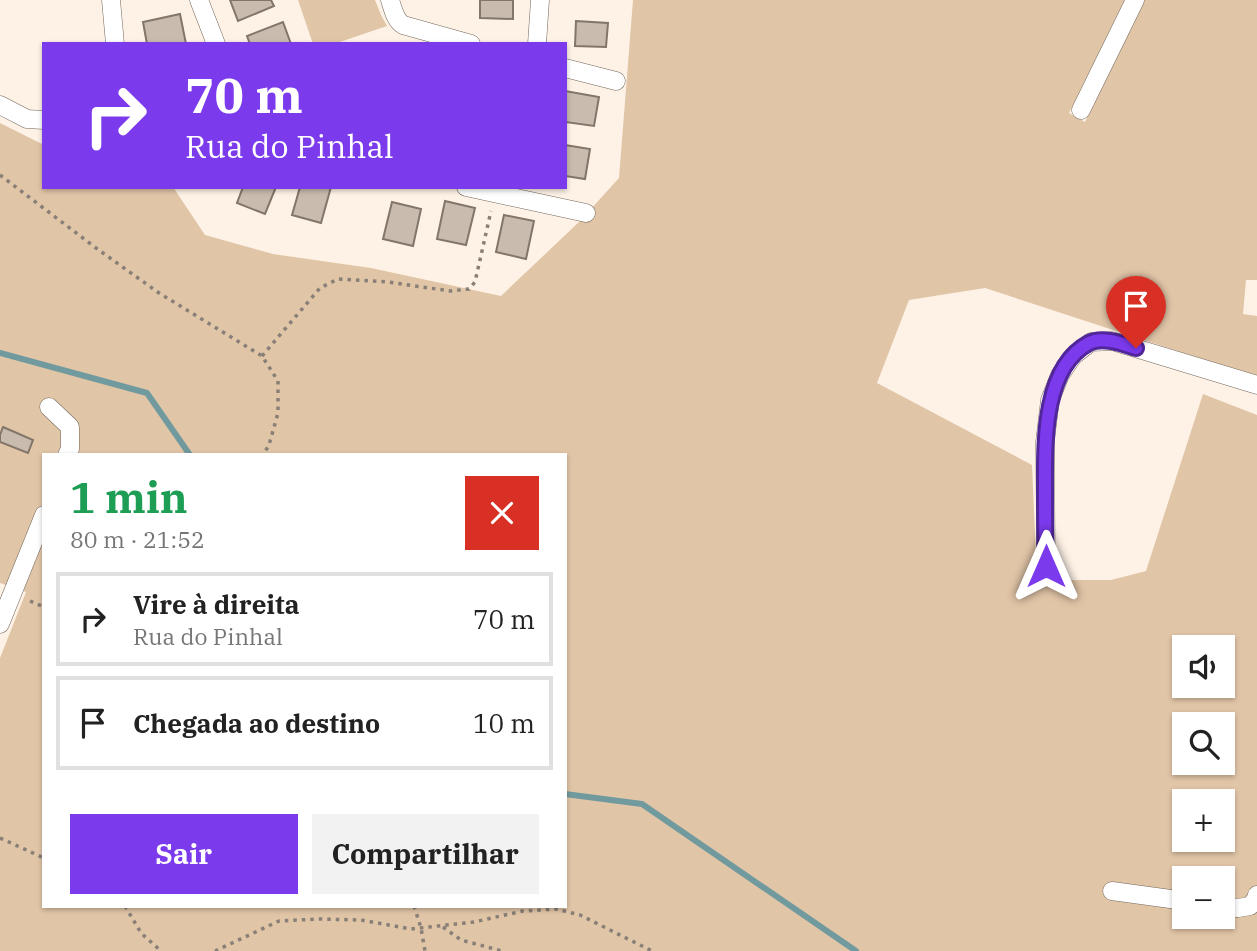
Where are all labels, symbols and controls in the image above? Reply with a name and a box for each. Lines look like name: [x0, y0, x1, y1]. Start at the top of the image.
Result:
text: 70 m: [185, 63, 303, 126]
icon: right: [70, 70, 161, 161]
text: Rua do Pinhal: [185, 125, 394, 167]
pin: [1106, 276, 1166, 348]
icon: arrive: [1117, 287, 1155, 325]
text: 1 min: [70, 470, 188, 525]
button: close: [465, 476, 539, 550]
text: 80 m · 21:52: [70, 524, 205, 554]
position arrow: [1009, 529, 1083, 603]
text: Vire à direita: [133, 587, 300, 621]
icon: right: [74, 600, 112, 638]
text: 70 m: [473, 602, 535, 636]
text: Rua do Pinhal: [133, 621, 283, 651]
map controls: [1172, 635, 1235, 929]
button: sound: [1172, 635, 1235, 698]
icon: arrive: [74, 704, 112, 742]
text: Chegada ao destino: [133, 706, 380, 740]
text: 10 m: [473, 706, 535, 740]
button: search: [1172, 712, 1235, 775]
button: +: [1172, 789, 1235, 852]
button: Sair: [70, 814, 298, 894]
button: Compartilhar: [312, 814, 539, 894]
button: −: [1172, 866, 1235, 929]

